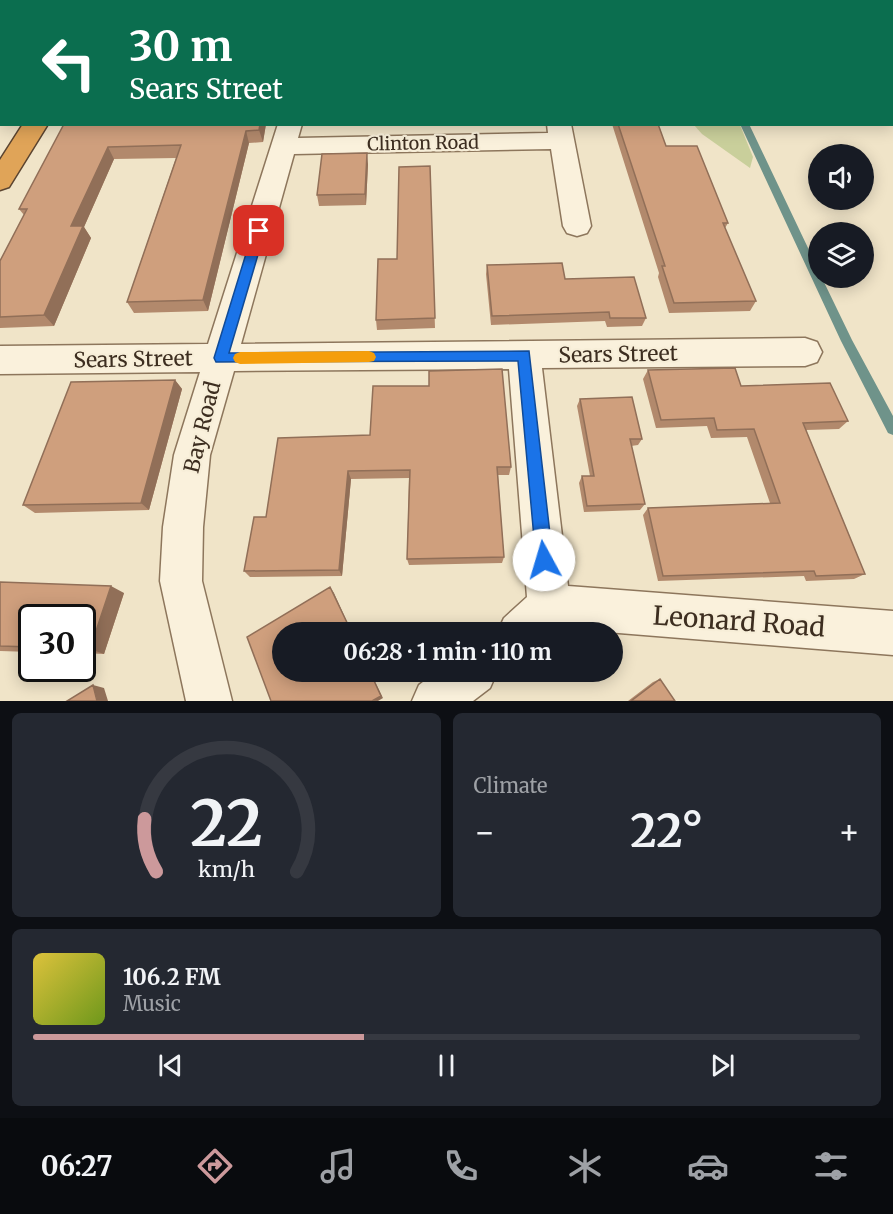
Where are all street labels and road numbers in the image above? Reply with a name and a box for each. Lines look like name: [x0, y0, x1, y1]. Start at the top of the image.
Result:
street label: Clinton Road: [367, 131, 479, 155]
street label: Sears Street: [558, 339, 678, 369]
street label: Sears Street: [73, 344, 193, 374]
street label: Bay Road: [178, 378, 227, 476]
street label: Leonard Road: [652, 599, 827, 644]

